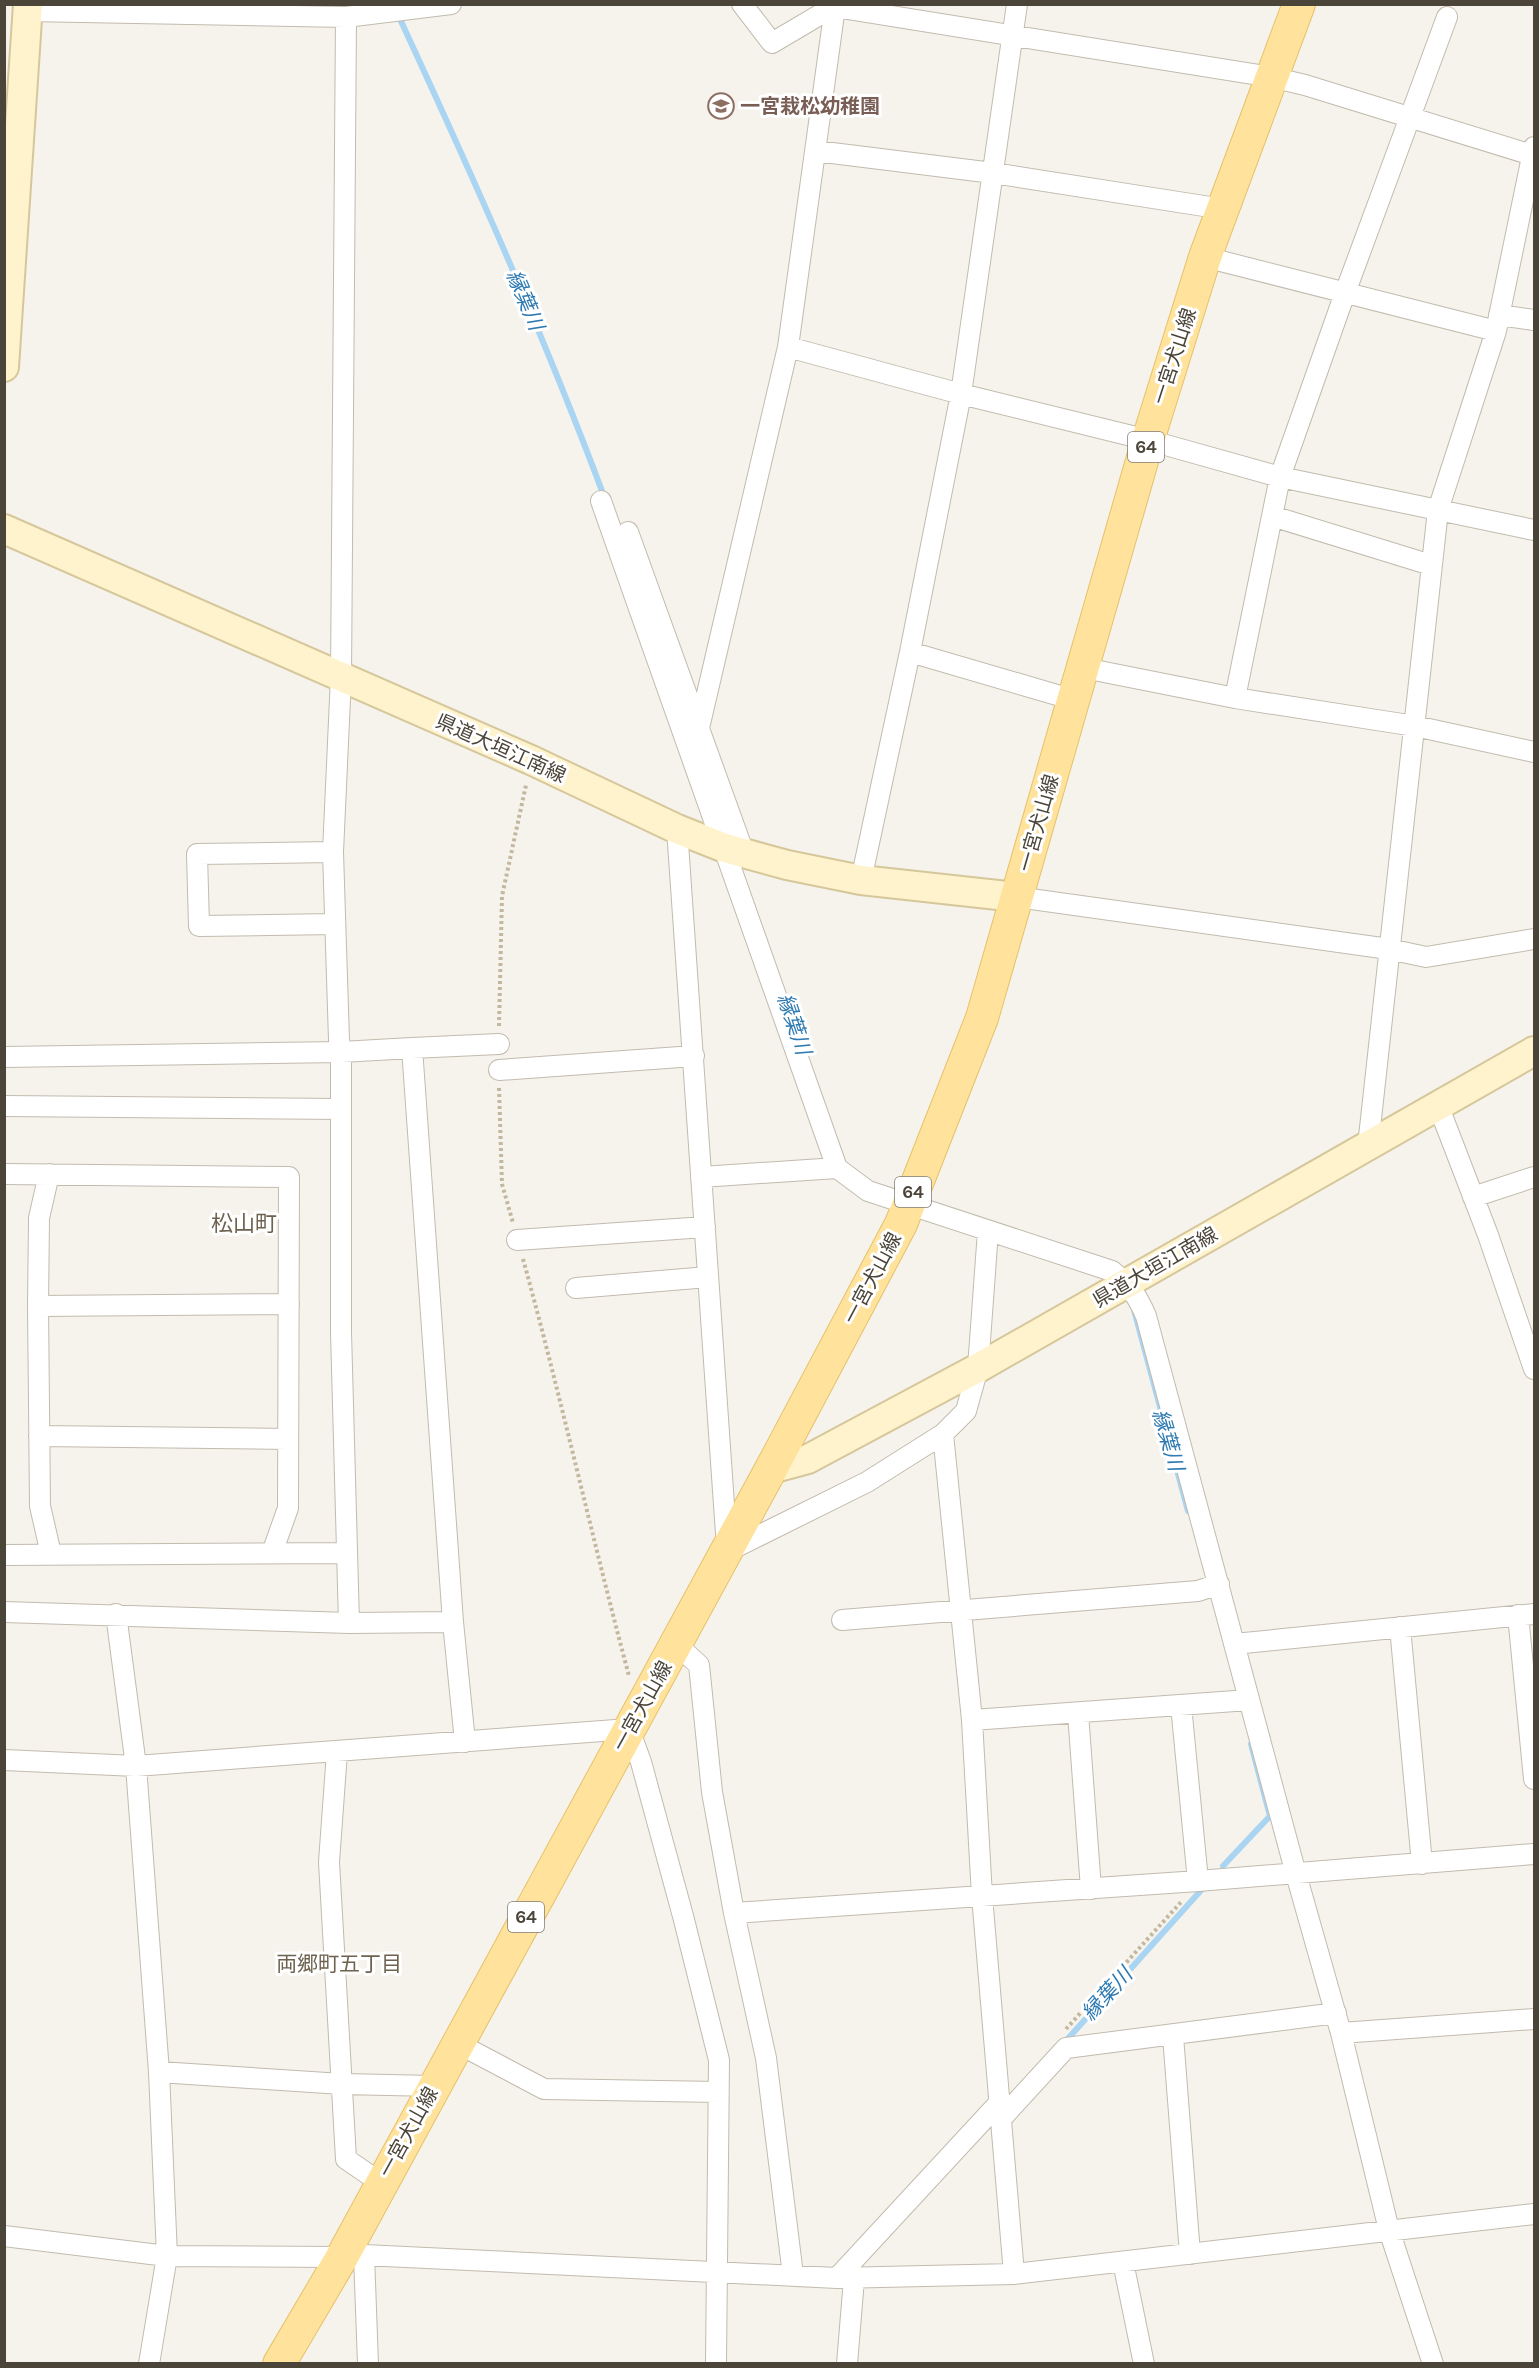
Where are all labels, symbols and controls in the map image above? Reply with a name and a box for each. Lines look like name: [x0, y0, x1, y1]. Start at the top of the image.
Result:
school or university icon: 一宮栽松幼稚園: [706, 91, 736, 121]
place label: 一宮栽松幼稚園: [740, 95, 880, 118]
water label: 縁葉川: [502, 266, 549, 336]
street label: 一宮犬山線: [1148, 305, 1201, 407]
road number: 64: [1128, 432, 1164, 462]
street label: 県道大垣江南線: [432, 709, 569, 787]
street label: 一宮犬山線: [1014, 772, 1063, 874]
water label: 縁葉川: [772, 990, 816, 1060]
road number: 64: [895, 1177, 931, 1207]
district label: 松山町: [211, 1211, 277, 1237]
street label: 県道大垣江南線: [1089, 1222, 1222, 1312]
street label: 一宮犬山線: [839, 1229, 906, 1328]
water label: 縁葉川: [1148, 1406, 1189, 1476]
street label: 一宮犬山線: [608, 1657, 677, 1756]
road number: 64: [508, 1902, 544, 1932]
district label: 両郷町五丁目: [276, 1952, 402, 1976]
water label: 縁葉川: [1077, 1961, 1138, 2025]
street label: 一宮犬山線: [374, 2083, 443, 2182]

